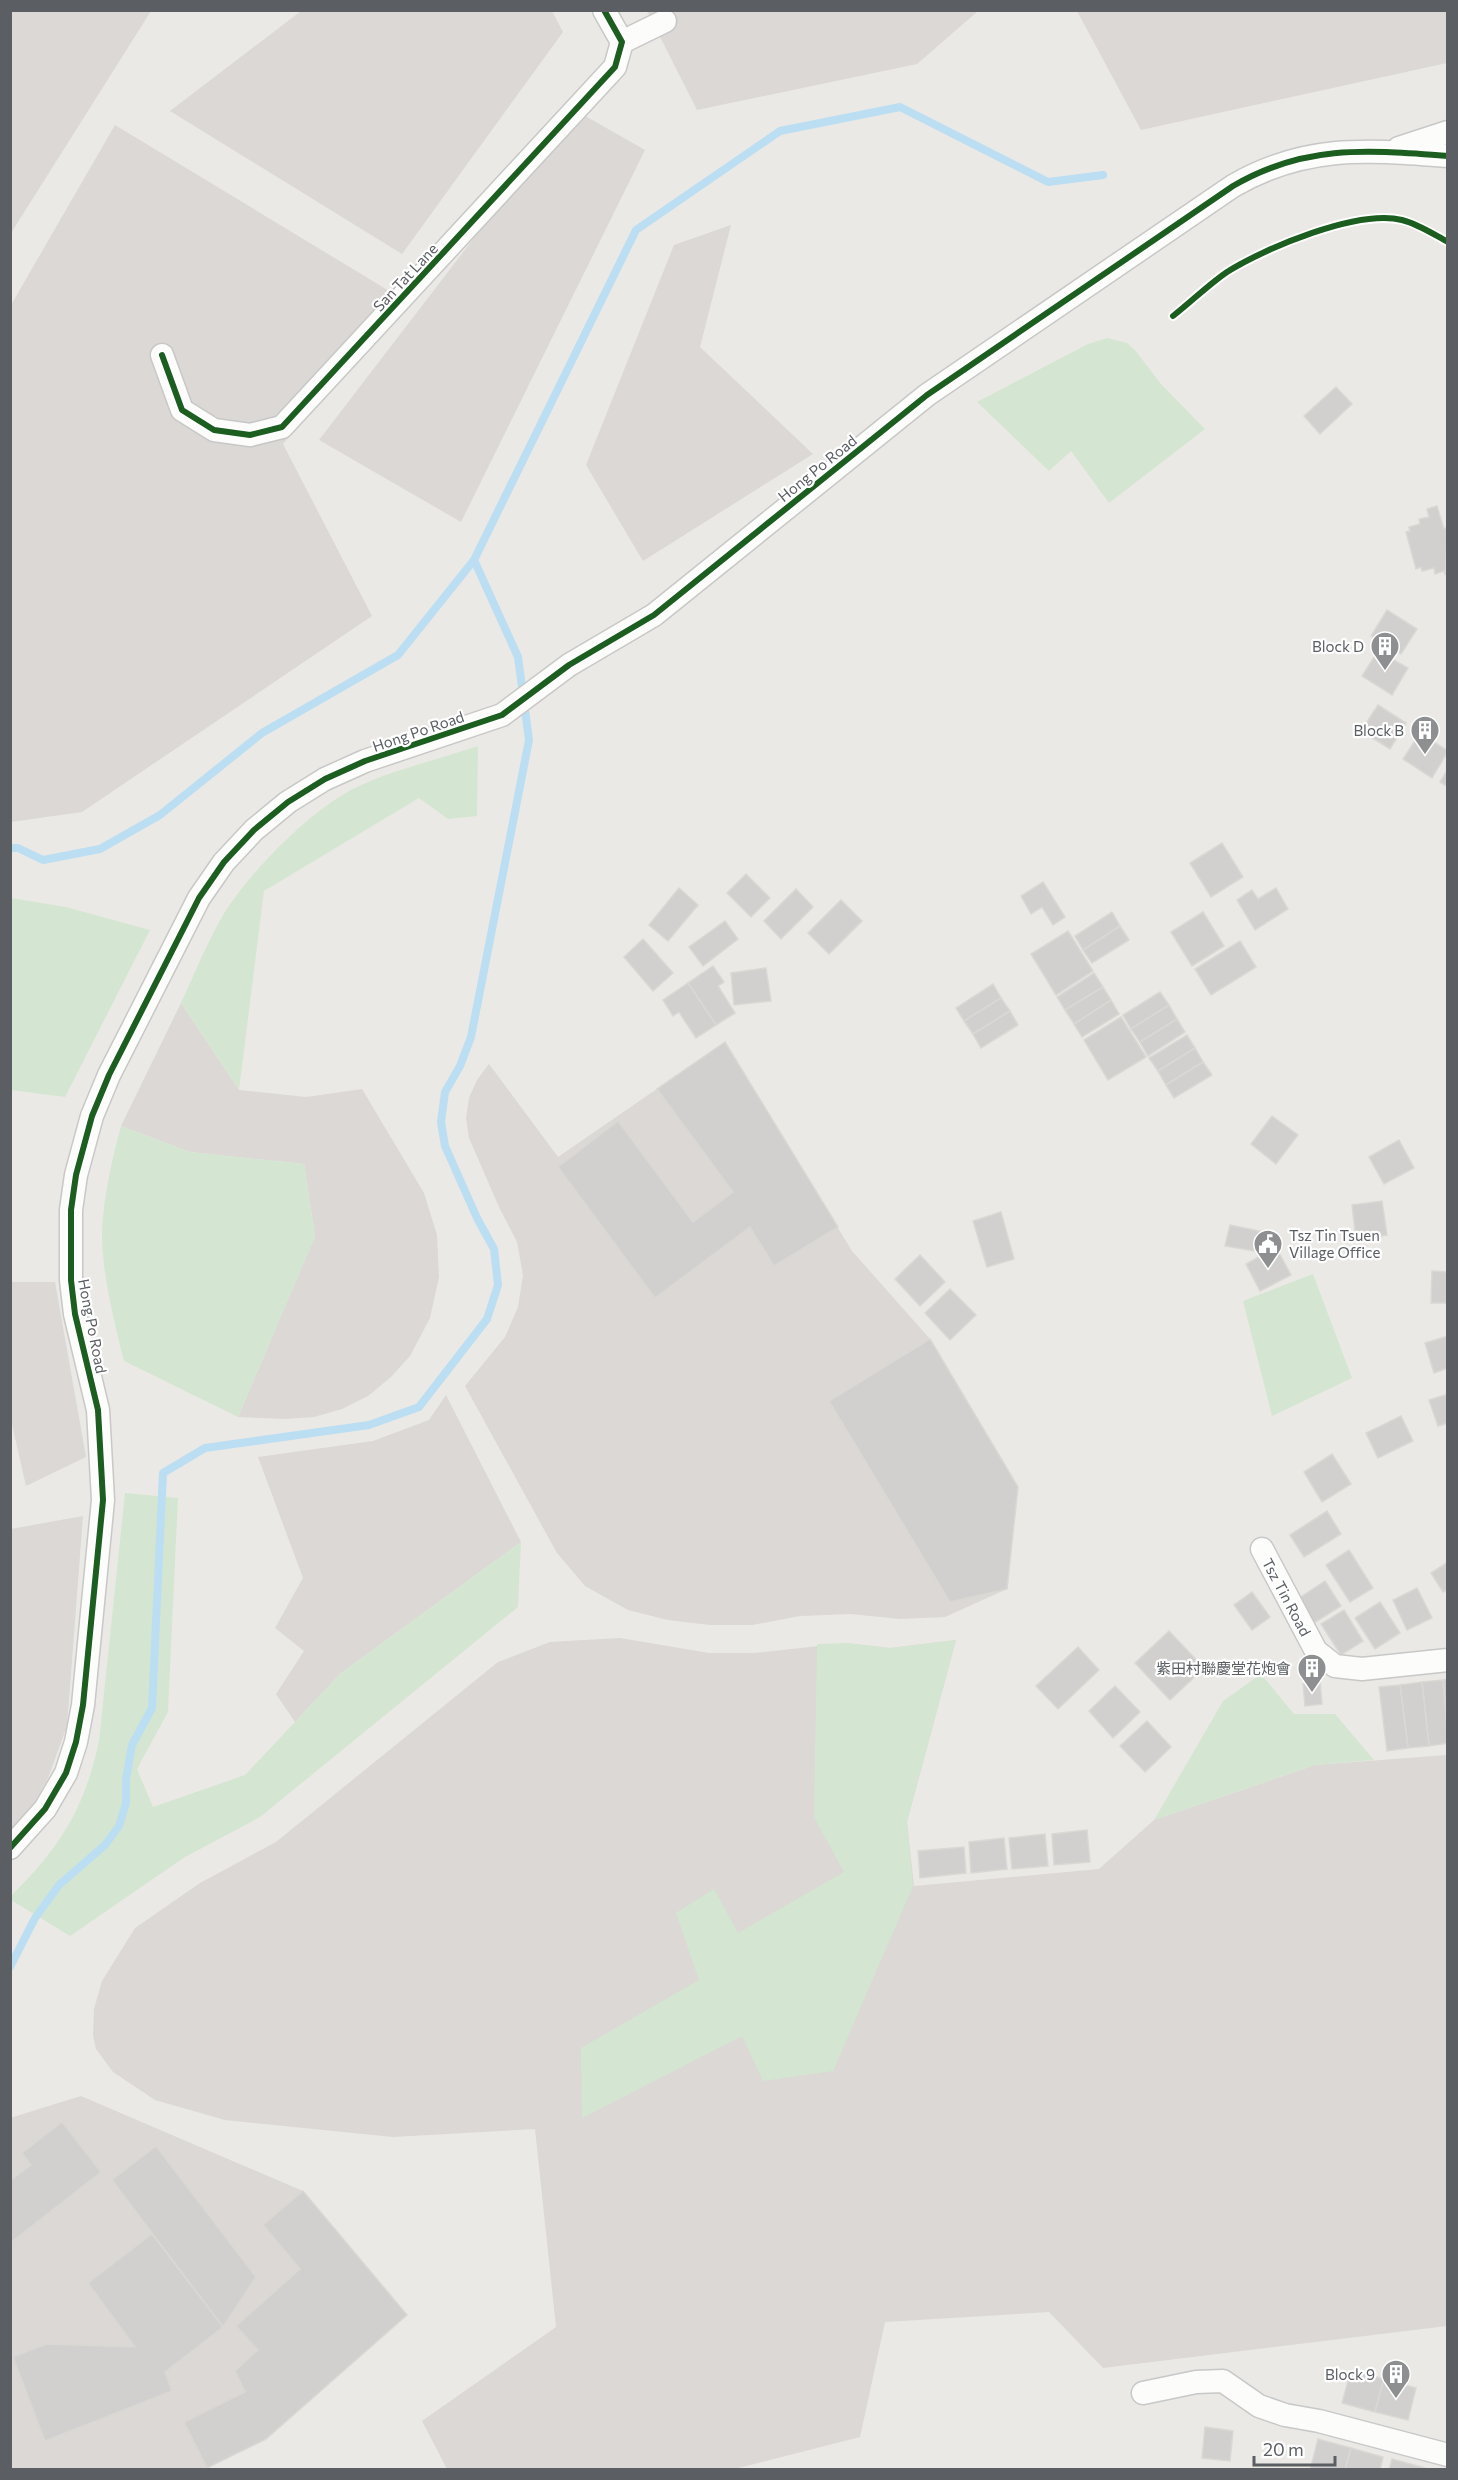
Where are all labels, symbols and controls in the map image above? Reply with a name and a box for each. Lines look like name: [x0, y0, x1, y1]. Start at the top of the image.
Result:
street label: San Tat Lane: [369, 239, 441, 315]
street label: Hong Po Road: [774, 431, 860, 505]
building icon: Block D: [1369, 630, 1401, 672]
place label: Block D: [1312, 637, 1364, 655]
street label: Hong Po Road: [370, 707, 466, 755]
building icon: Block B: [1409, 714, 1441, 756]
place label: Block B: [1353, 721, 1404, 739]
place label: Tsz Tin Tsuen Village Office: [1289, 1226, 1380, 1261]
public building icon: Tsz Tin Tsuen Village Office: [1252, 1228, 1284, 1270]
street label: Hong Po Road: [75, 1277, 111, 1375]
street label: Tsz Tin Road: [1259, 1555, 1315, 1639]
building icon: 紫田村聯慶堂花炮會: [1296, 1652, 1328, 1694]
place label: 紫田村聯慶堂花炮會: [1156, 1659, 1291, 1677]
building icon: Block 9: [1380, 2358, 1412, 2400]
place label: Block 9: [1325, 2365, 1375, 2383]
scale bar: [1254, 2429, 1335, 2467]
text: 20 m: [1263, 2438, 1304, 2460]

